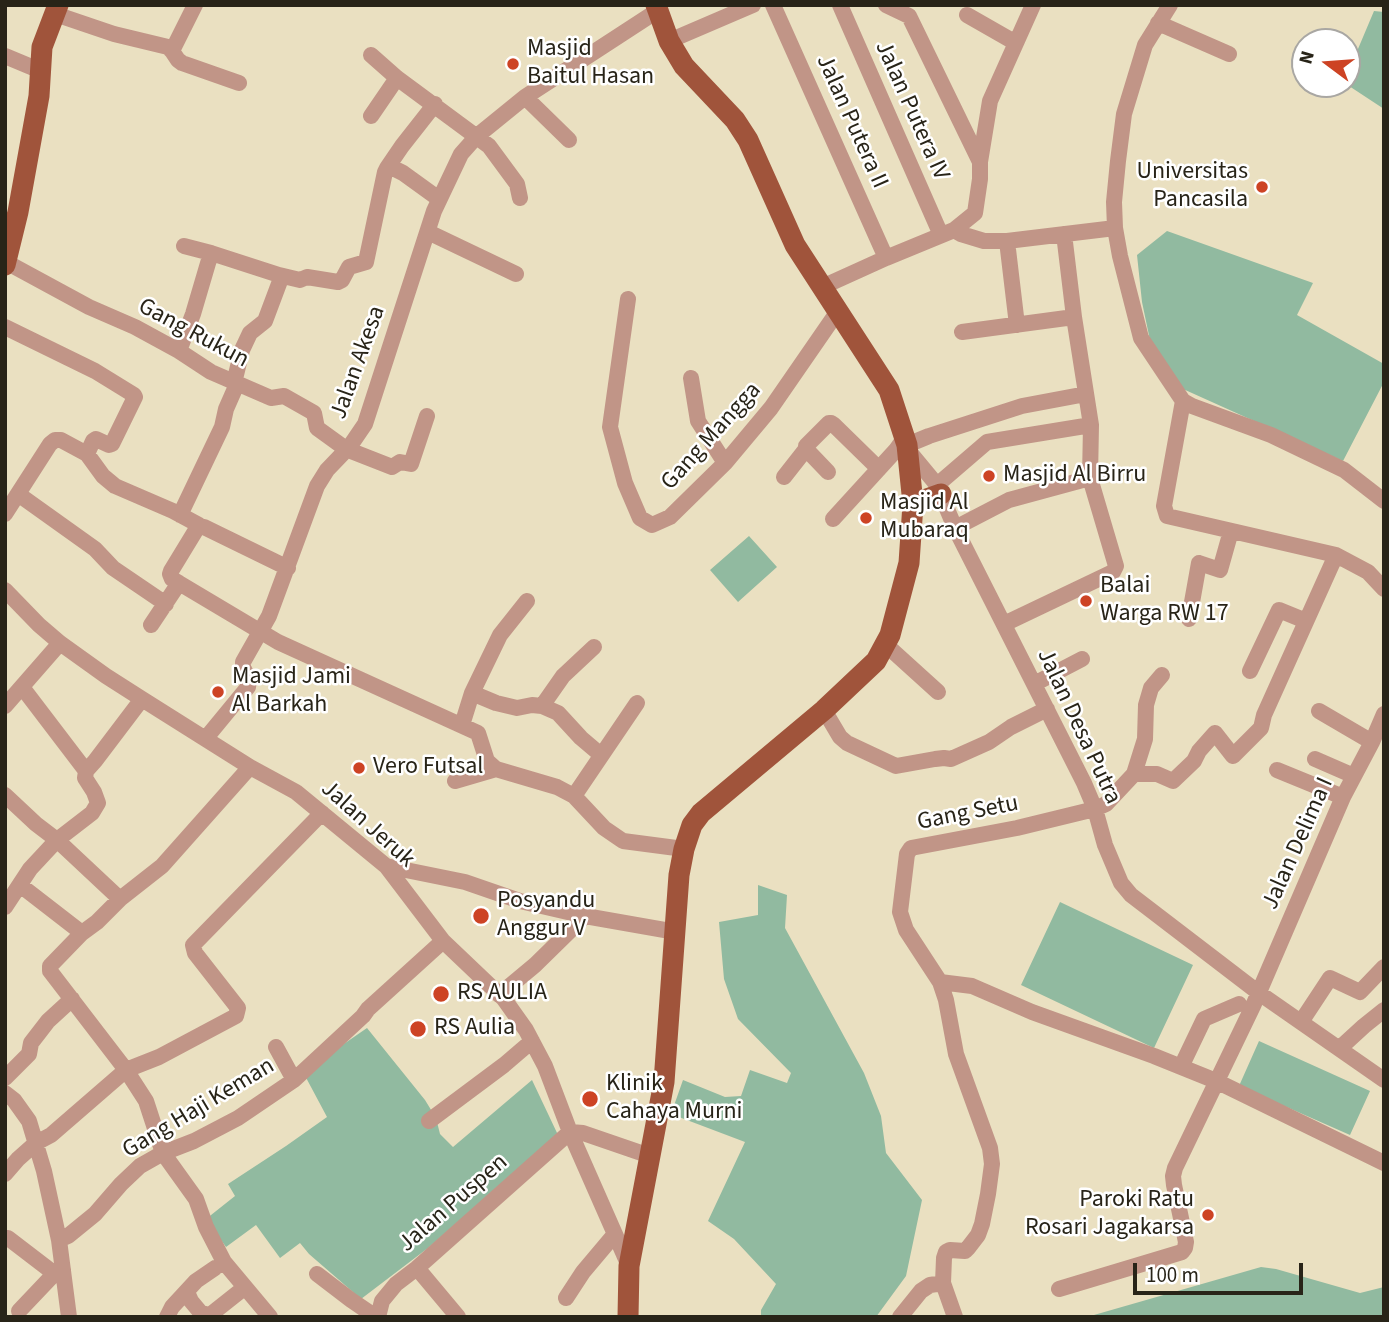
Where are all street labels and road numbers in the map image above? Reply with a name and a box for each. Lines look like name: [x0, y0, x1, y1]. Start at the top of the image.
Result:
street label: Jalan Putera IV: [867, 37, 955, 185]
street label: Jalan Putera II: [809, 51, 893, 193]
street label: Gang Rukun: [133, 293, 253, 375]
street label: Jalan Akesa: [325, 303, 393, 423]
street label: Gang Mangga: [656, 377, 768, 497]
street label: Jalan Desa Putra: [1029, 645, 1127, 809]
street label: Jalan Delima I: [1257, 773, 1341, 915]
street label: Jalan Jeruk: [314, 775, 420, 875]
street label: Gang Setu: [915, 790, 1021, 838]
street label: Gang Haji Keman: [118, 1052, 280, 1166]
street label: Jalan Puspen: [394, 1149, 514, 1259]

